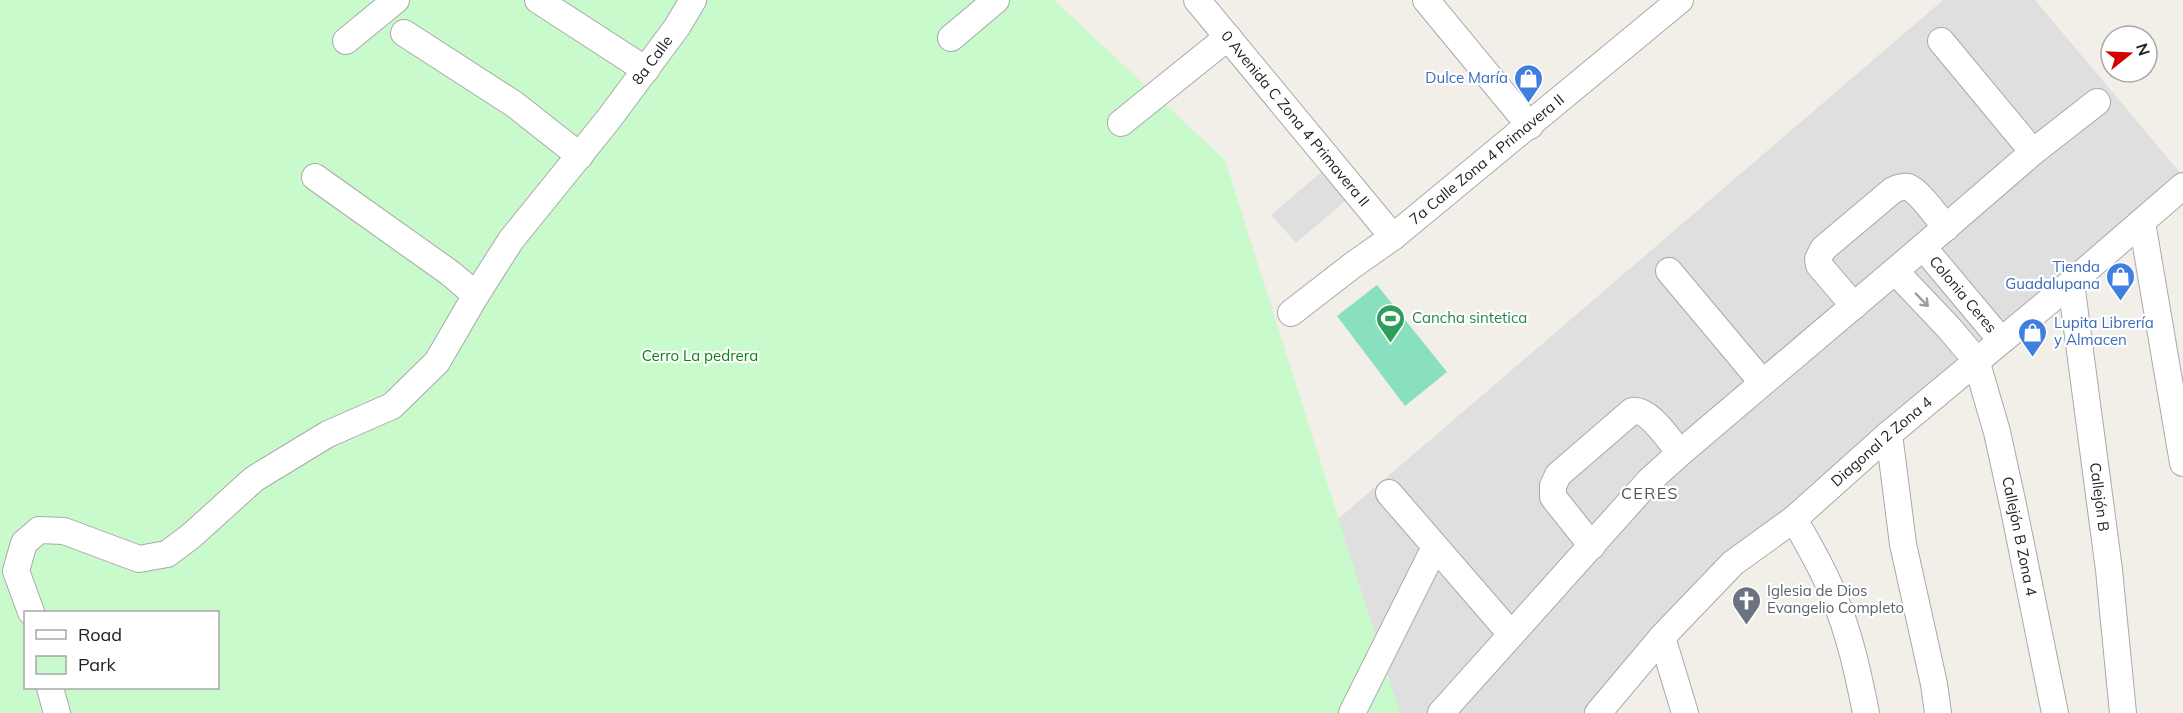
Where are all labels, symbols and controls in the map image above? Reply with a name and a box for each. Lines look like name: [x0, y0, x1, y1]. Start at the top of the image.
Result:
north arrow: [2099, 24, 2159, 84]
street label: 0 Avenida C Zona 4 Primavera II: [1217, 26, 1374, 210]
street label: 8a Calle: [628, 32, 676, 88]
text: N: [2132, 41, 2155, 58]
shop icon: Dulce María: [1513, 62, 1545, 104]
place label: Dulce María: [1425, 68, 1508, 87]
street label: 7a Calle Zona 4 Primavera II: [1405, 90, 1568, 229]
street label: Colonia Ceres: [1926, 252, 2001, 337]
place label: Tienda Guadalupana: [2005, 257, 2100, 293]
shop icon: Tienda Guadalupana: [2105, 260, 2137, 302]
one-way arrow: [1915, 292, 1929, 307]
sports icon: Cancha sintetica: [1375, 302, 1407, 344]
place label: Cancha sintetica: [1412, 308, 1527, 327]
place label: Lupita Librería y Almacen: [2054, 313, 2154, 349]
shop icon: Lupita Librería y Almacen: [2017, 316, 2049, 358]
park label: Cerro La pedrera: [642, 346, 758, 365]
street label: Diagonal 2 Zona 4: [1827, 392, 1936, 490]
street label: Callejón B: [2086, 461, 2114, 533]
street label: Callejón B Zona 4: [1998, 475, 2041, 598]
district label: CERES: [1621, 483, 1679, 503]
place label: Iglesia de Dios Evangelio Completo: [1767, 581, 1904, 617]
church icon: Iglesia de Dios Evangelio Completo: [1730, 584, 1762, 626]
legend: [24, 611, 219, 689]
text: Road: [78, 623, 122, 646]
text: Park: [78, 653, 117, 676]

